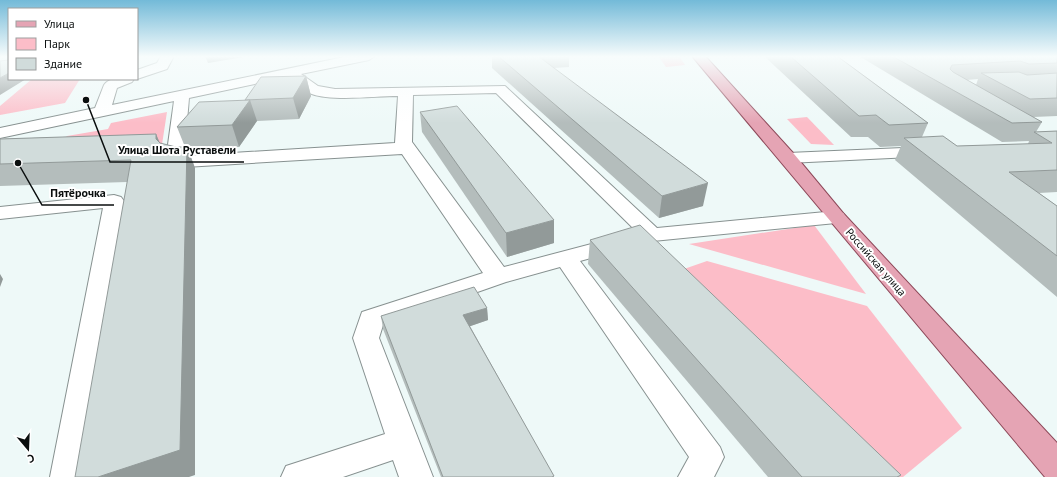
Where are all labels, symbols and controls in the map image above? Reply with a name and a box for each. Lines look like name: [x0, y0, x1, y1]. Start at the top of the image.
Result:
legend: [8, 8, 138, 80]
text: Улица: [44, 16, 75, 31]
text: Парк: [44, 36, 70, 51]
text: Здание: [44, 56, 82, 71]
callout: Улица Шота Руставели: [110, 138, 244, 162]
text: Улица Шота Руставели: [117, 142, 236, 157]
callout: Пятёрочка: [42, 181, 114, 205]
text: Пятёрочка: [50, 185, 106, 200]
street label: Российская улица: [843, 225, 909, 299]
north arrow: [8, 429, 48, 469]
text: С: [26, 451, 36, 466]

